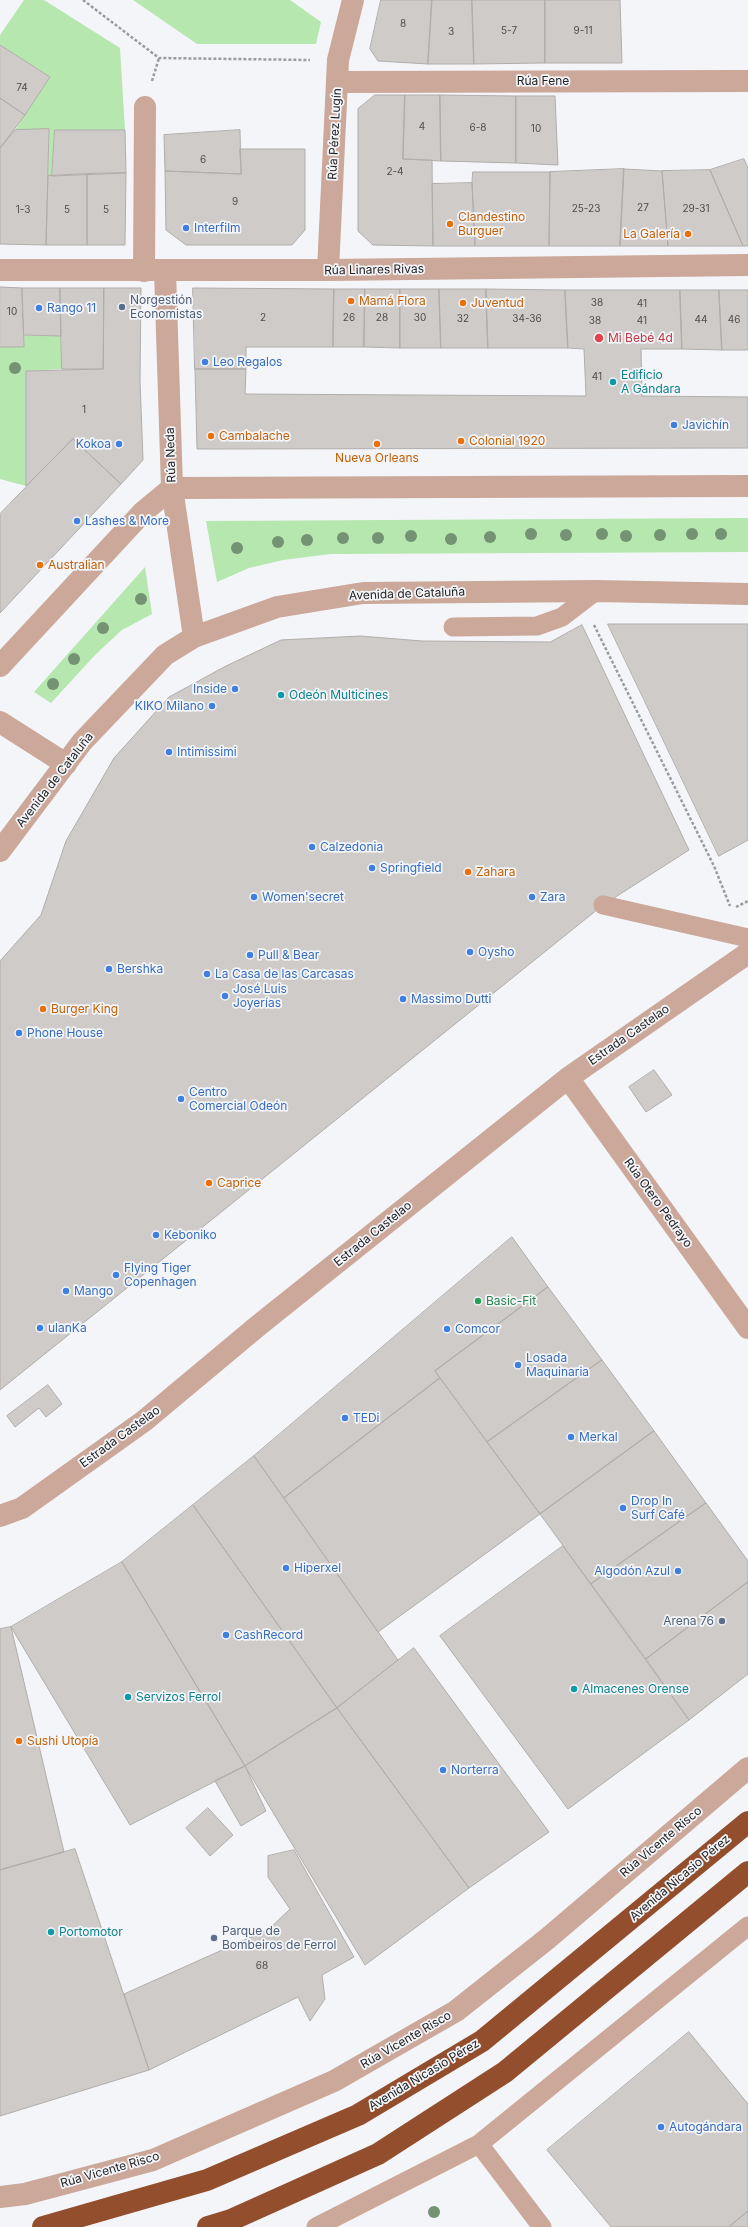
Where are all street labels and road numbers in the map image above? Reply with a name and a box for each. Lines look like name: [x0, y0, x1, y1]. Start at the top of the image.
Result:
street label: Rúa Fene: [517, 74, 569, 88]
street label: Rúa Pérez Lugín: [325, 88, 345, 180]
street label: Rúa Linares Rivas: [324, 262, 424, 278]
street label: Rúa Neda: [163, 427, 179, 483]
street label: Avenida de Cataluña: [349, 585, 465, 603]
street label: Avenida de Cataluña: [14, 730, 96, 830]
street label: Estrada Castelao: [586, 1002, 672, 1068]
street label: Rúa Otero Pedrayo: [621, 1156, 695, 1250]
street label: Estrada Castelao: [331, 1198, 415, 1270]
street label: Estrada Castelao: [77, 1403, 163, 1471]
street label: Rúa Vicente Risco: [617, 1804, 705, 1880]
street label: Avenida Nicasio Pérez: [627, 1832, 733, 1924]
street label: Rúa Vicente Risco: [358, 2008, 454, 2072]
street label: Avenida Nicasio Pérez: [366, 2036, 482, 2114]
street label: Rúa Vicente Risco: [59, 2149, 161, 2191]

